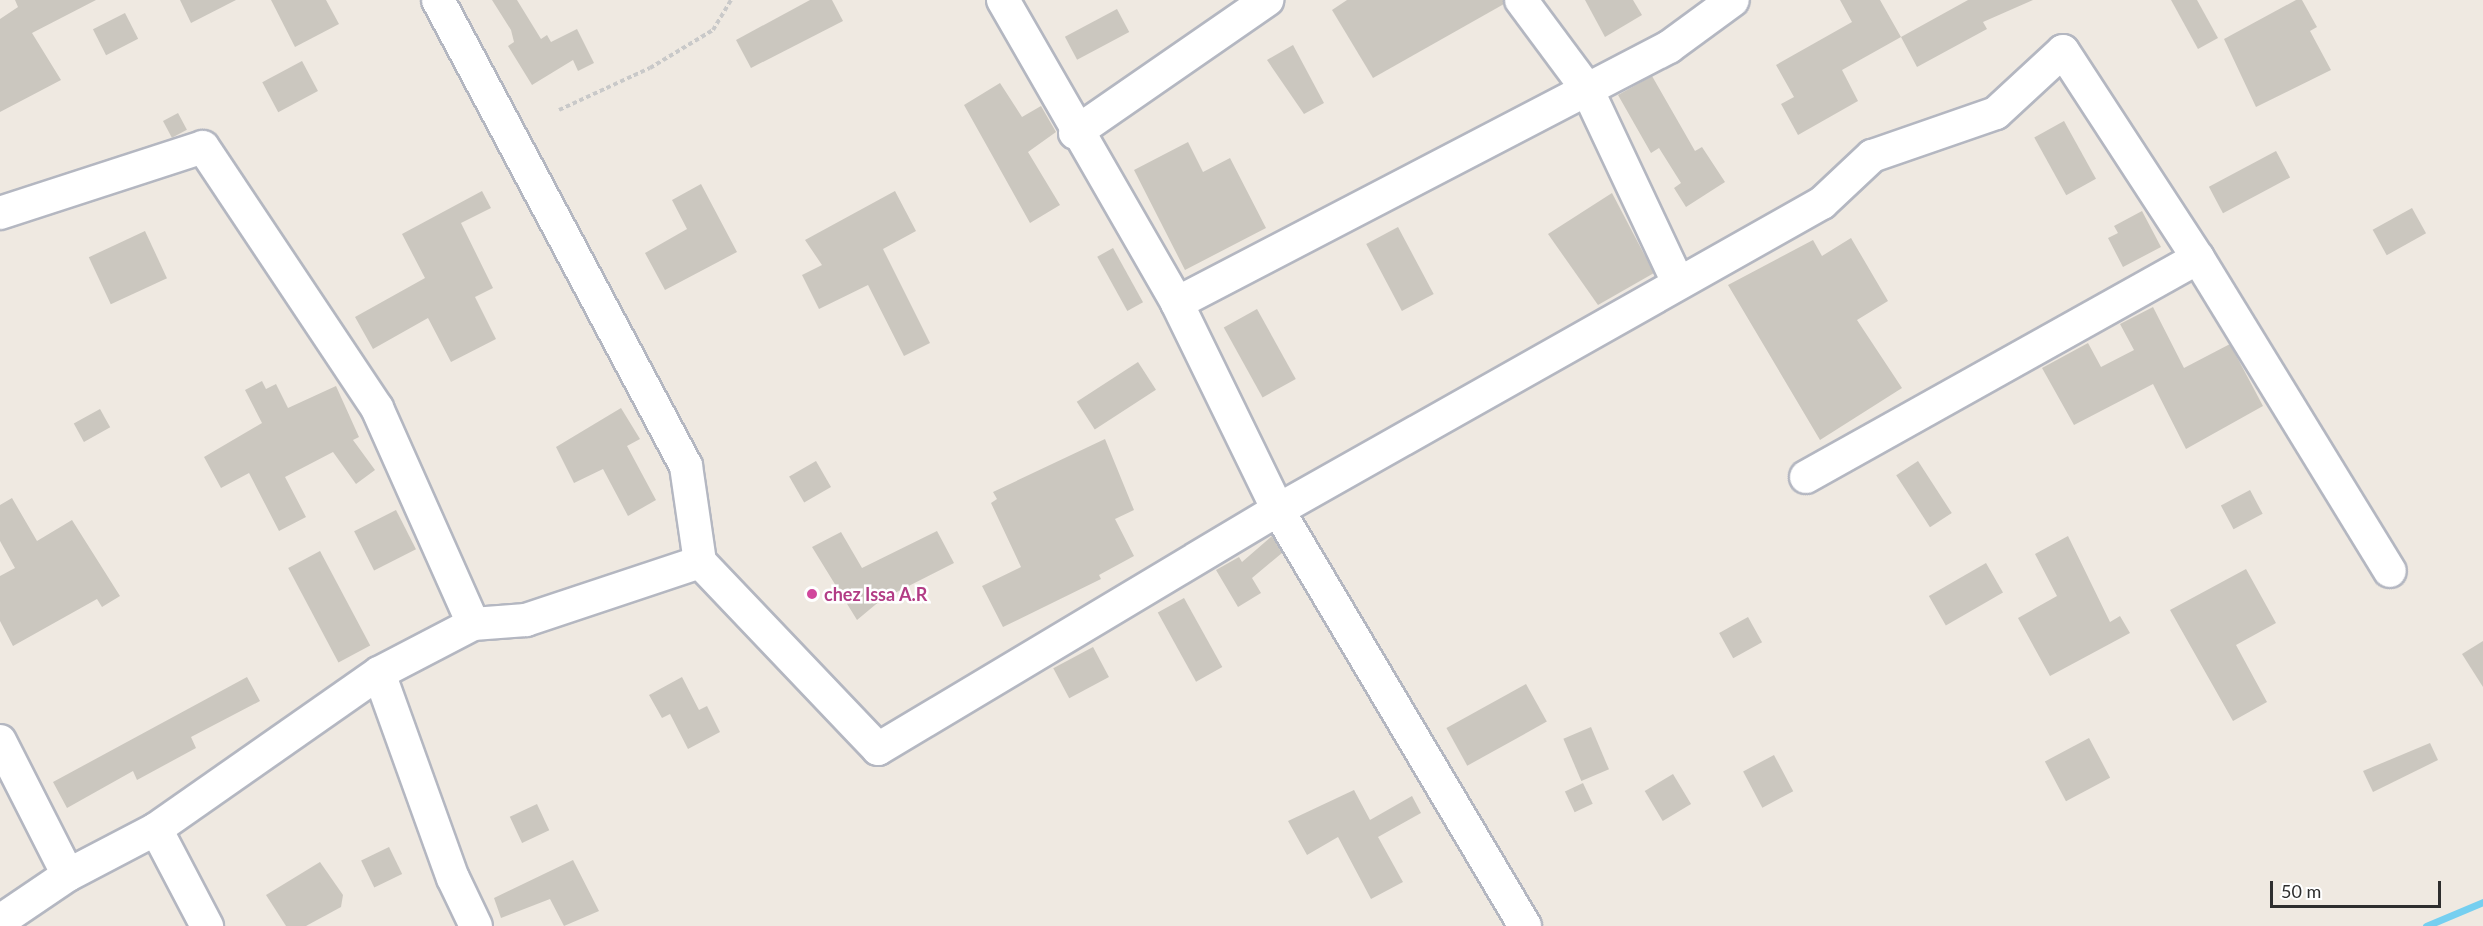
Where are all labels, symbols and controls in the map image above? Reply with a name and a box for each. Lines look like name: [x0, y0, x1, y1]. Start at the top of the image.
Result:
place label: chez Issa A.R: [824, 583, 928, 605]
marker: chez Issa A.R: [805, 587, 819, 601]
scale bar: [2273, 869, 2444, 907]
text: 50 m: [2281, 880, 2321, 902]

